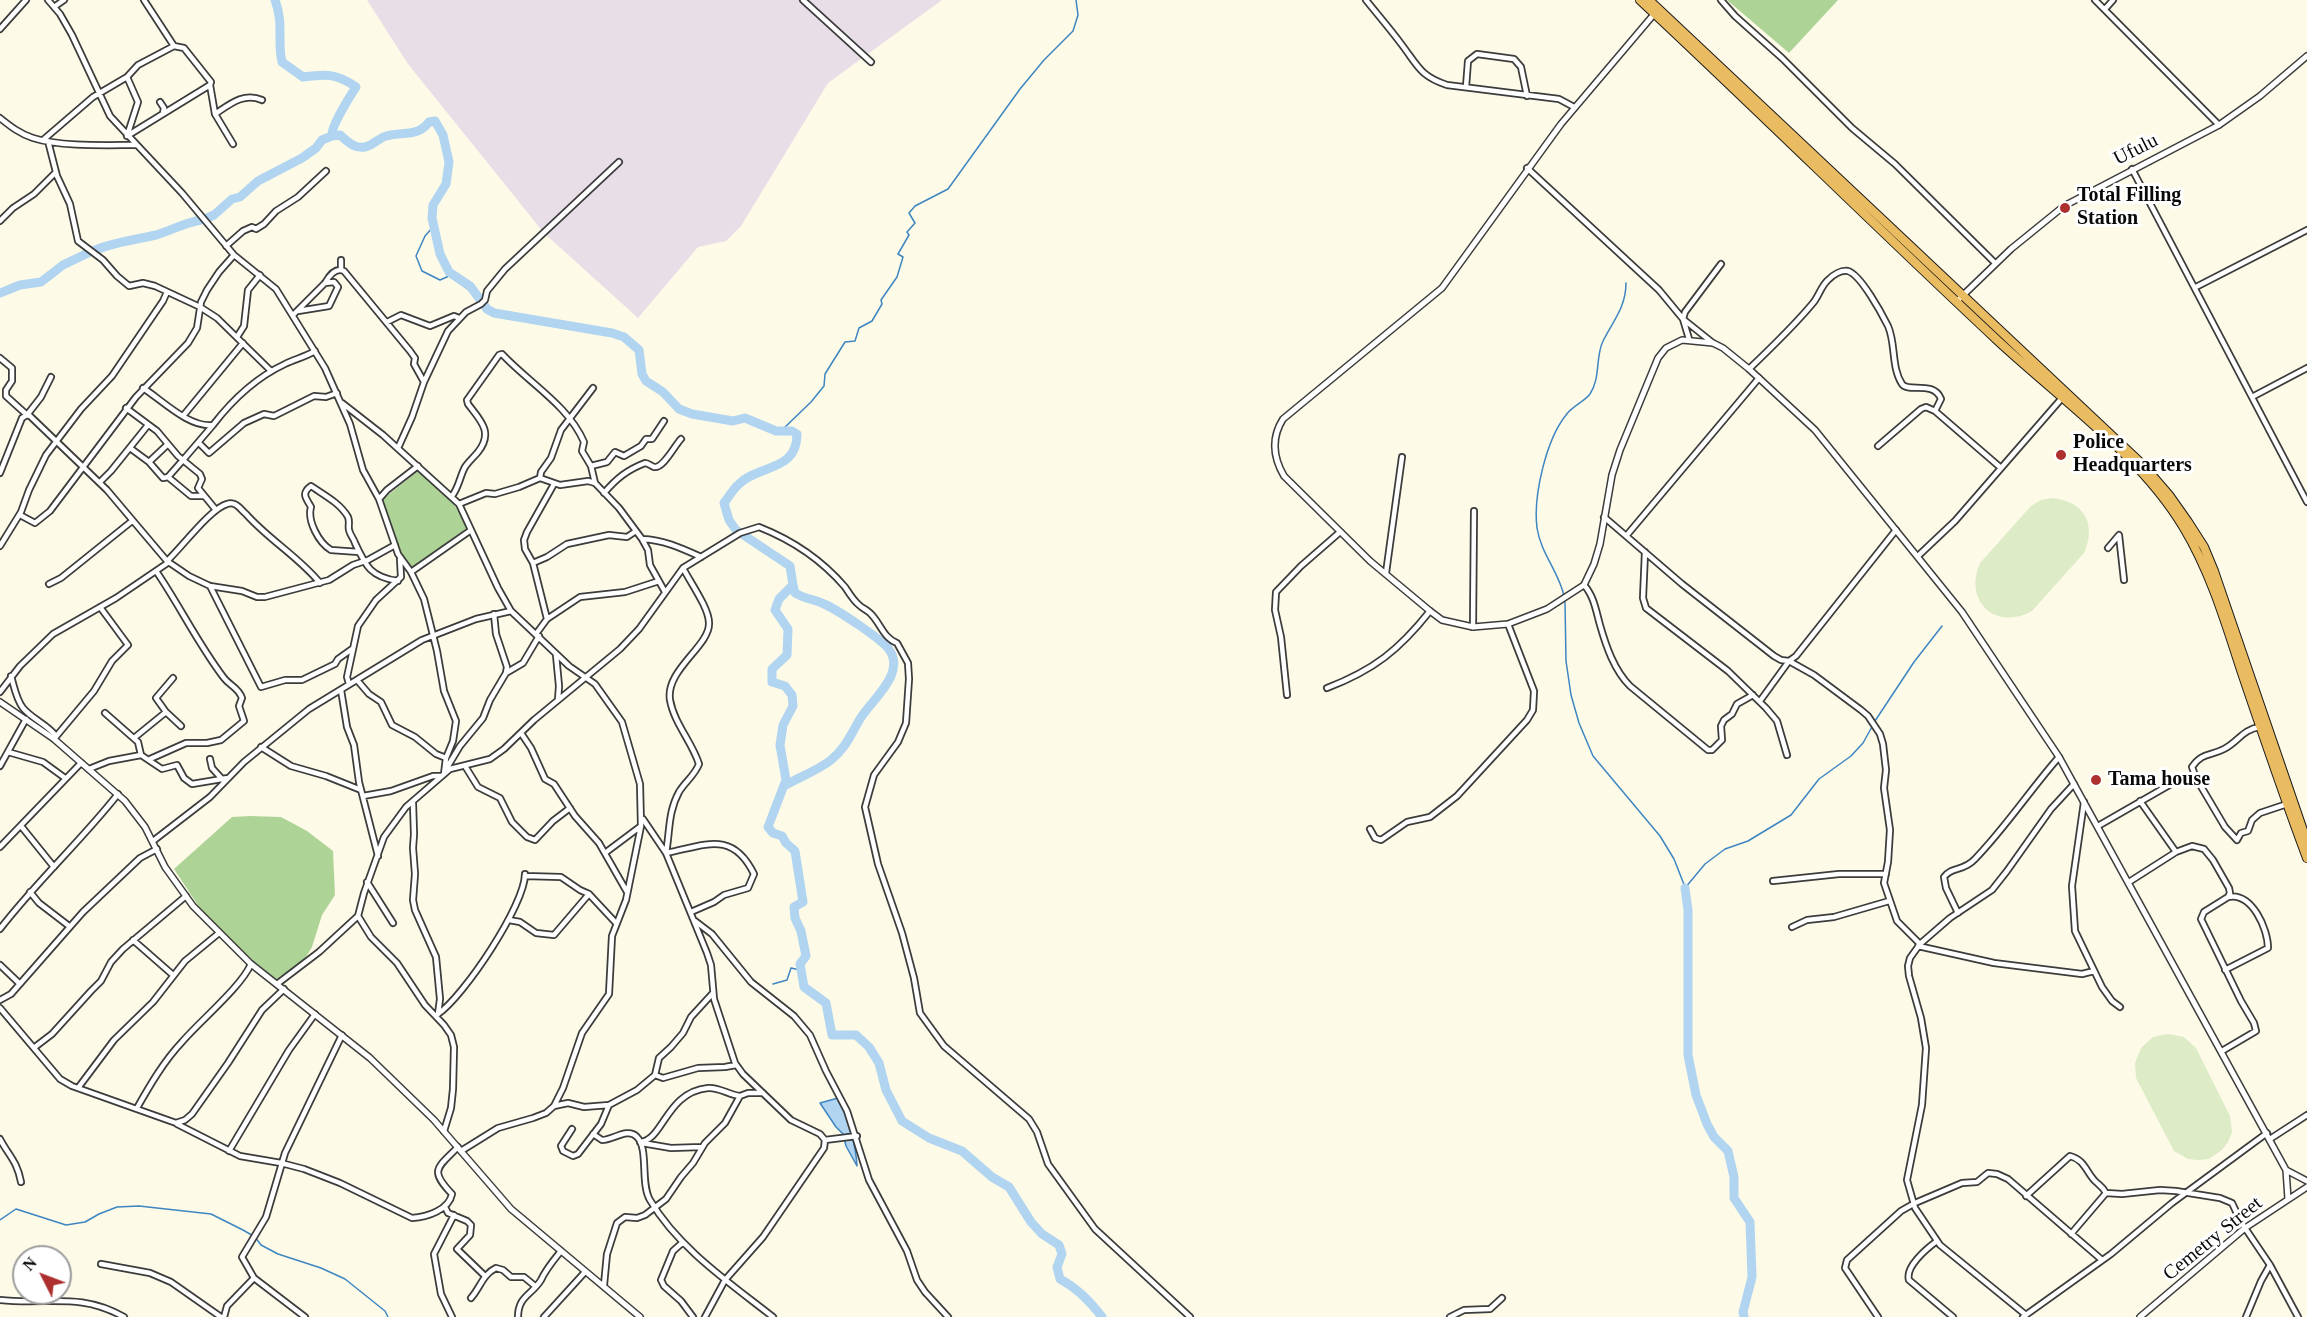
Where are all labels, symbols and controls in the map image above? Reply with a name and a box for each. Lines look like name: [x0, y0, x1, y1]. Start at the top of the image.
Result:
street label: Ufulu: [2110, 129, 2162, 171]
place label: Total Filling Station: [2077, 184, 2181, 231]
marker: Total Filling Station: [2058, 201, 2072, 215]
place label: Police Headquarters: [2073, 431, 2192, 478]
marker: Police Headquarters: [2054, 448, 2068, 462]
place label: Tama house: [2108, 768, 2210, 792]
marker: Tama house: [2089, 773, 2103, 787]
street label: Cemetry Street: [2159, 1192, 2267, 1286]
north arrow: [12, 1245, 72, 1305]
text: N: [20, 1254, 40, 1274]

